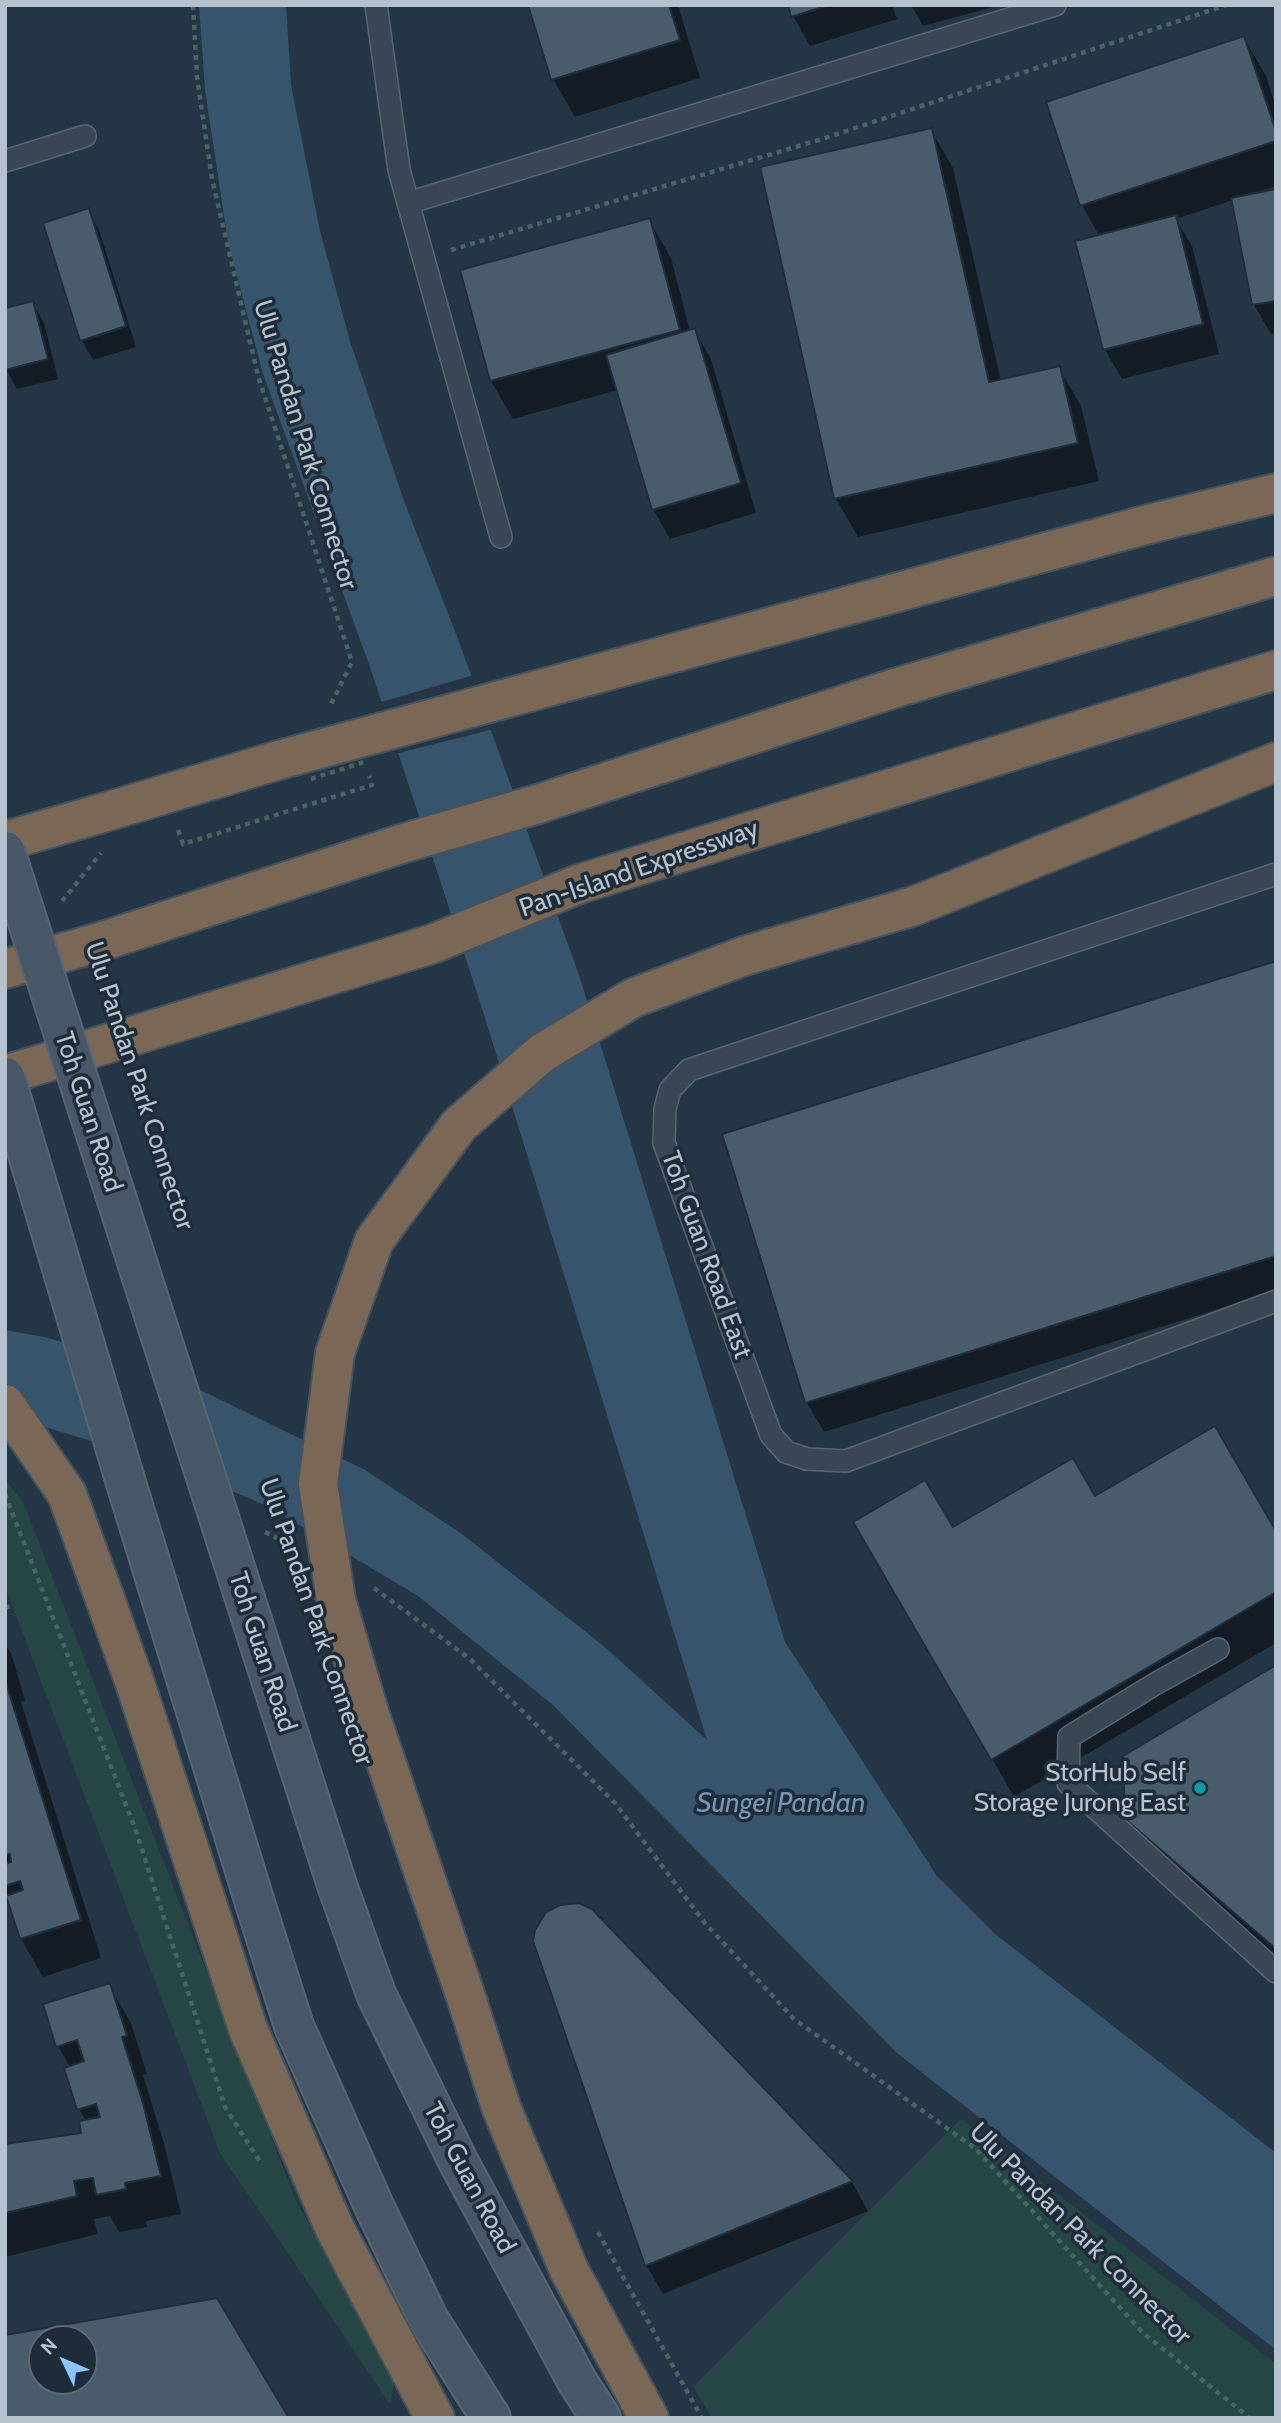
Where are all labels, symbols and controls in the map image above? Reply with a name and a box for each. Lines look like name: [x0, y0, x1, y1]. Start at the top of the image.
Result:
street label: Ulu Pandan Park Connector: [246, 297, 364, 593]
street label: Pan-Island Expressway: [515, 813, 763, 925]
street label: Ulu Pandan Park Connector: [78, 938, 200, 1234]
street label: Toh Guan Road: [47, 1028, 129, 1196]
street label: Toh Guan Road East: [654, 1147, 758, 1363]
street label: Ulu Pandan Park Connector: [252, 1475, 380, 1769]
street label: Toh Guan Road: [221, 1568, 303, 1736]
place label: StorHub Self Storage Jurong East: [974, 1757, 1186, 1818]
marker: StorHub Self Storage Jurong East: [1192, 1780, 1208, 1796]
water label: Sungei Pandan: [697, 1787, 865, 1821]
street label: Toh Guan Road: [416, 2097, 522, 2259]
street label: Ulu Pandan Park Connector: [963, 2117, 1197, 2351]
north arrow: [28, 2325, 98, 2395]
text: N: [36, 2334, 62, 2359]

